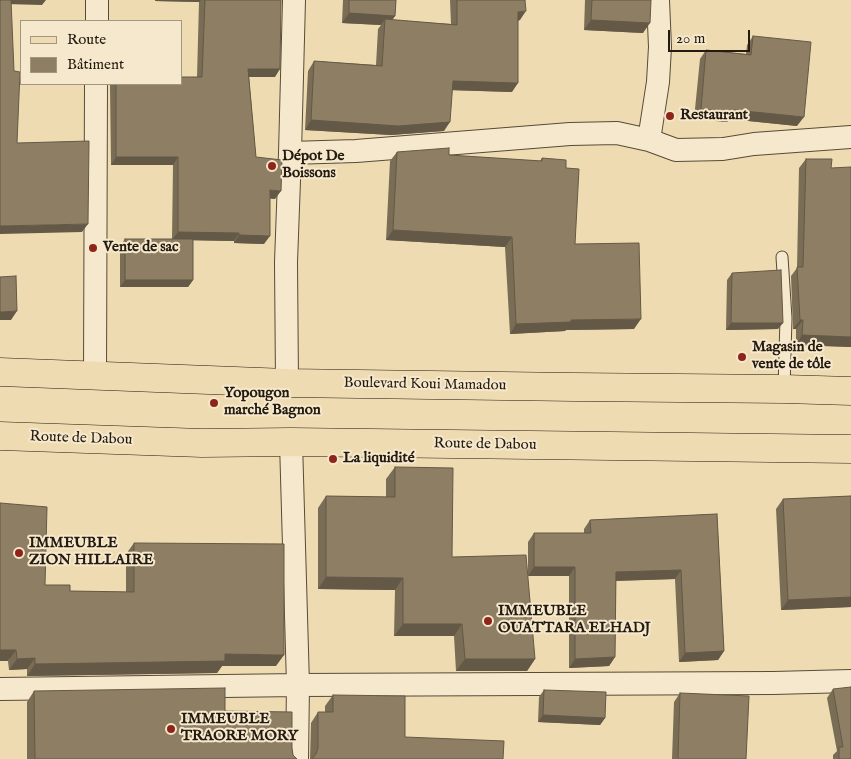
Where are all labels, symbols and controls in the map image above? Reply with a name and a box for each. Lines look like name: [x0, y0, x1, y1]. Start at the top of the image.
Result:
legend: [20, 20, 182, 85]
scale bar: [671, 20, 754, 52]
text: 20 m: [676, 29, 705, 48]
text: Route: [67, 30, 106, 49]
text: Bâtiment: [67, 55, 124, 74]
place label: Restaurant: [680, 107, 748, 125]
marker: Restaurant: [664, 110, 676, 122]
place label: Dépot De Boissons: [282, 148, 344, 183]
marker: Dépot De Boissons: [266, 160, 278, 172]
place label: Vente de sac: [103, 239, 179, 257]
marker: Vente de sac: [87, 242, 99, 254]
place label: Magasin de vente de tôle: [752, 339, 831, 374]
marker: Magasin de vente de tôle: [736, 351, 748, 363]
street label: Boulevard Koui Mamadou: [343, 375, 507, 395]
place label: Yopougon marché Bagnon: [224, 385, 321, 420]
marker: Yopougon marché Bagnon: [208, 397, 220, 409]
street label: Route de Dabou: [29, 428, 133, 450]
street label: Route de Dabou: [433, 435, 537, 455]
place label: La liquidité: [343, 450, 415, 468]
marker: La liquidité: [327, 453, 339, 465]
place label: IMMEUBLE ZION HILLAIRE: [29, 535, 153, 570]
marker: IMMEUBLE ZION HILLAIRE: [13, 547, 25, 559]
place label: IMMEUBLE OUATTARA ELHADJ: [498, 603, 651, 638]
marker: IMMEUBLE OUATTARA ELHADJ: [482, 615, 494, 627]
place label: IMMEUBLE TRAORE MORY: [181, 711, 298, 746]
marker: IMMEUBLE TRAORE MORY: [165, 723, 177, 735]

